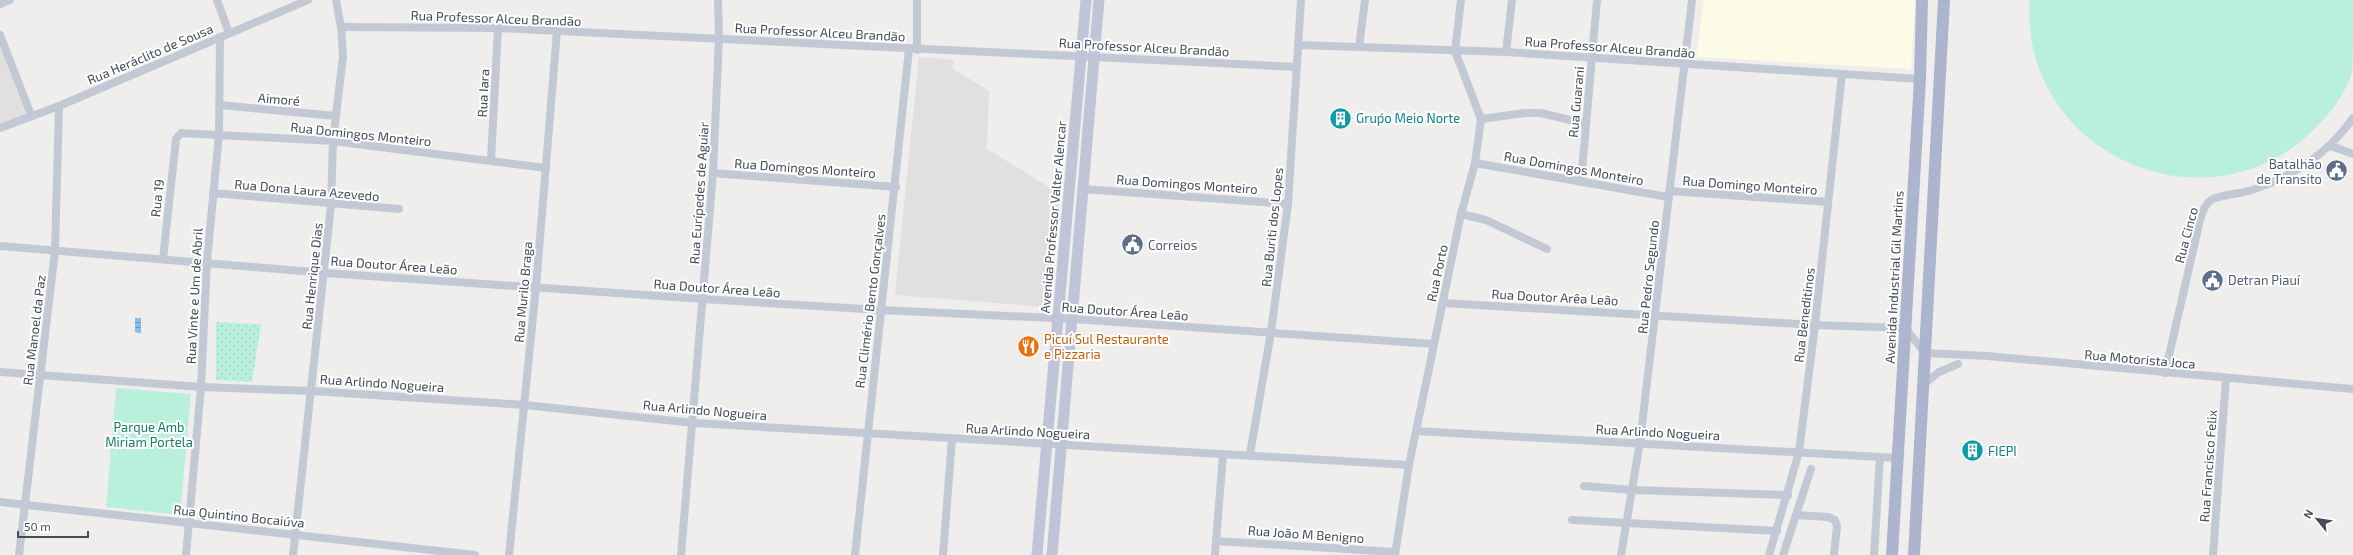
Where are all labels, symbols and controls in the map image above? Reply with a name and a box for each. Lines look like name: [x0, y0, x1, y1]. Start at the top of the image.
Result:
street label: Rua Professor Alceu Brandão: [410, 7, 582, 29]
street label: Rua Heráclito de Sousa: [85, 20, 215, 88]
street label: Rua Professor Alceu Brandão: [734, 20, 906, 44]
street label: Rua Professor Alceu Brandão: [1524, 33, 1696, 61]
street label: Rua Professor Alceu Brandão: [1058, 35, 1230, 59]
street label: Rua Guarani: [1565, 66, 1587, 138]
street label: Rua Iara: [474, 68, 492, 118]
street label: Aimoré: [257, 89, 301, 109]
building icon: Gruṕo Meio Norte: [1327, 105, 1353, 131]
place label: Gruṕo Meio Norte: [1356, 110, 1460, 126]
street label: Rua Domingos Monteiro: [290, 119, 432, 149]
street label: Avenida Professor Valter Alencar: [1037, 120, 1069, 314]
street label: Rua Eurípedes de Aguiar: [686, 121, 712, 265]
street label: Rua Domingos Monteiro: [1503, 148, 1645, 188]
street label: Rua Domingos Monteiro: [734, 155, 876, 181]
place label: Batalhão de Transito: [2257, 156, 2322, 187]
public building icon: Batalhão de Transito: [2324, 158, 2350, 184]
street label: Rua Buriti dos Lopes: [1258, 167, 1286, 287]
street label: Rua Domingos Monteiro: [1116, 171, 1258, 197]
street label: Rua Domingo Monteiro: [1682, 172, 1818, 198]
street label: Rua Dona Laura Azevedo: [234, 176, 380, 204]
street label: Rua 19: [147, 178, 167, 218]
street label: Avenida Industrial Gil Martins: [1881, 190, 1907, 364]
street label: Rua Cinco: [2171, 205, 2201, 265]
street label: Rua Climério Bento Gonçalves: [851, 213, 890, 389]
street label: Rua Pedro Segundo: [1634, 219, 1662, 335]
street label: Rua Henrique Dias: [298, 222, 326, 330]
street label: Rua Vinte e Um de Abril: [182, 227, 206, 364]
public building icon: Correios: [1119, 232, 1145, 258]
place label: Correios: [1148, 237, 1197, 253]
street label: Rua Murilo Braga: [511, 241, 535, 343]
street label: Rua Porto: [1423, 243, 1451, 303]
street label: Rua Doutor Área Leão: [330, 252, 458, 277]
street label: Rua Beneditinos: [1790, 267, 1818, 363]
public building icon: Detran Piauí: [2199, 267, 2225, 293]
place label: Detran Piauí: [2228, 272, 2301, 288]
street label: Rua Manoel da Paz: [19, 274, 49, 386]
street label: Rua Doutor Área Leão: [653, 275, 781, 300]
street label: Rua Doutor Arêa Leão: [1491, 286, 1619, 308]
street label: Rua Doutor Área Leão: [1061, 298, 1189, 323]
place label: Picuí Sul Restaurante e Pizzaria: [1044, 331, 1169, 362]
restaurant icon: Picuí Sul Restaurante e Pizzaria: [1016, 333, 1042, 359]
street label: Rua Motorista Joca: [2084, 346, 2196, 372]
street label: Rua Arlindo Nogueira: [319, 371, 445, 395]
street label: Rua Arlindo Nogueira: [642, 397, 768, 423]
street label: Rua Francisco Felix: [2196, 409, 2220, 523]
park label: Parque Amb Miriam Portela: [105, 419, 193, 450]
street label: Rua Arlindo Nogueira: [965, 420, 1091, 442]
street label: Rua Arlindo Nogueira: [1595, 421, 1721, 443]
building icon: FIEPI: [1959, 438, 1985, 464]
place label: FIEPI: [1988, 443, 2017, 459]
north arrow: [2297, 499, 2337, 539]
street label: Rua Quintino Bocaiúva: [173, 501, 305, 531]
text: N: [2300, 507, 2316, 520]
scale bar: [18, 513, 88, 539]
text: 50 m: [24, 519, 51, 533]
street label: Rua João M Benigno: [1247, 522, 1365, 546]

